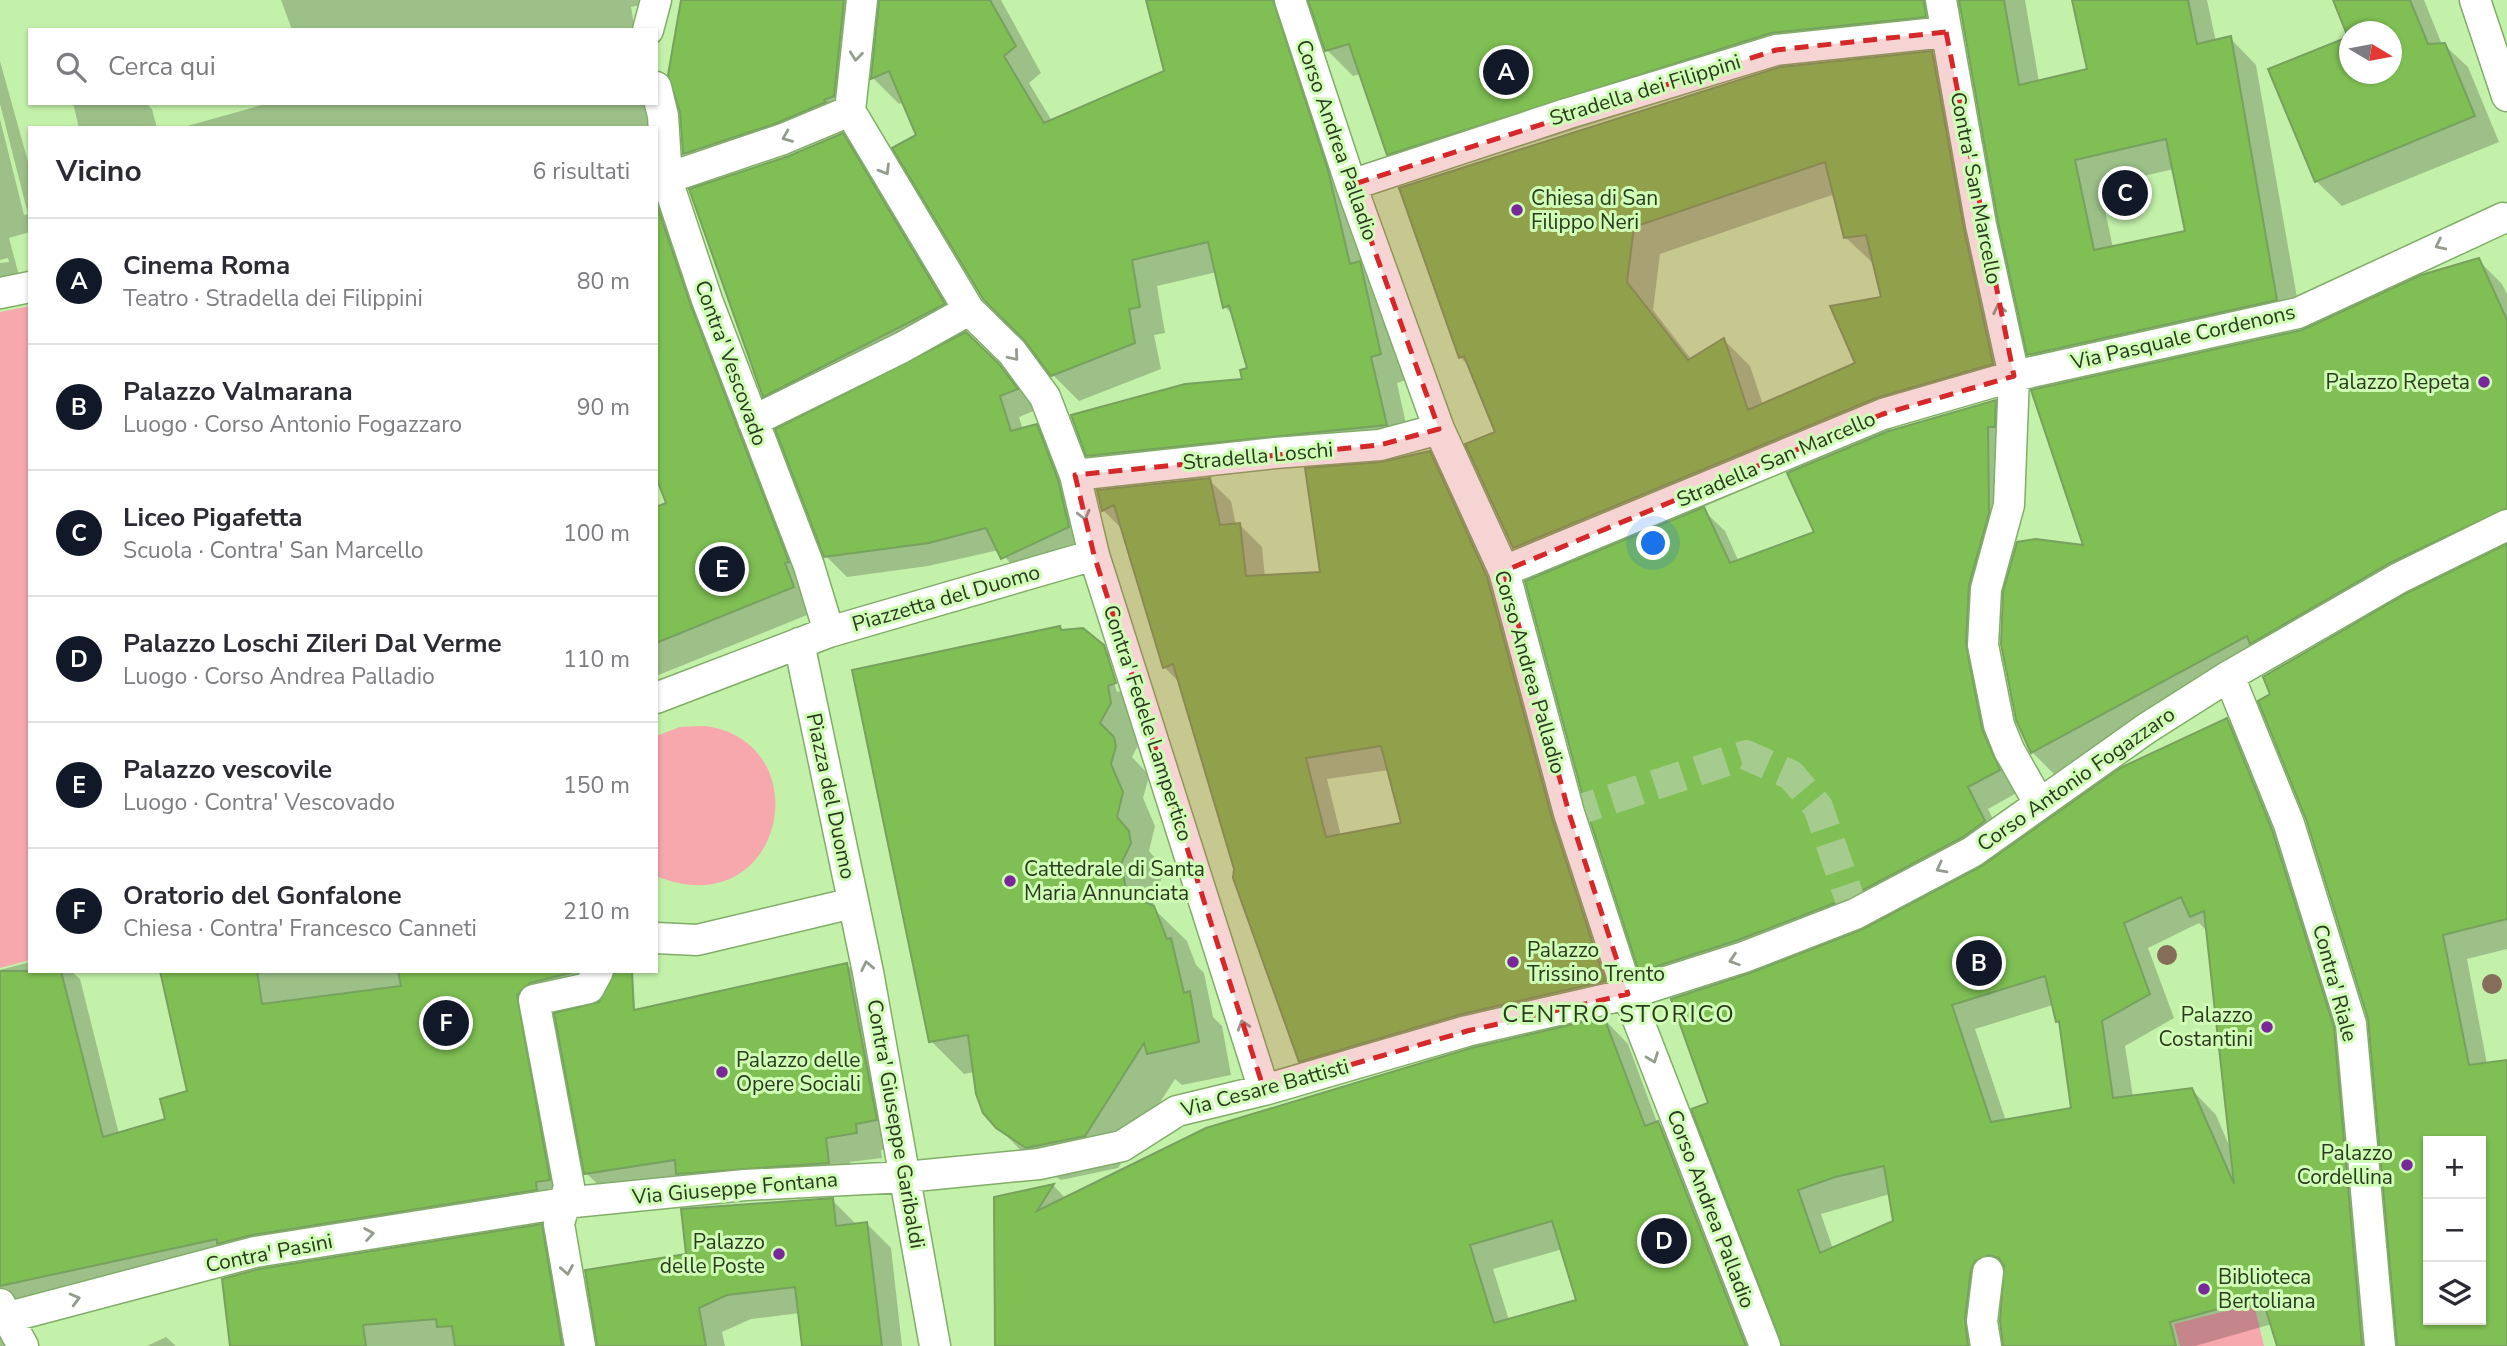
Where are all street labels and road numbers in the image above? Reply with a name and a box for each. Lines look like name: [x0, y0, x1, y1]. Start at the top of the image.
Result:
street label: Corso Andrea Palladio: [1289, 36, 1385, 244]
street label: Stradella dei Filippini: [1546, 48, 1744, 132]
street label: Contra' San Marcello: [1944, 89, 2008, 287]
street label: Contra' Vescovado: [688, 276, 774, 450]
street label: Via Pasquale Cordenons: [2067, 298, 2298, 377]
street label: Stradella San Marcello: [1672, 404, 1880, 514]
street label: Stradella Loschi: [1182, 435, 1334, 477]
street label: Piazzetta del Duomo: [849, 558, 1043, 638]
street label: Corso Andrea Palladio: [1488, 567, 1572, 777]
street label: Contra' Fedele Lampertico: [1097, 601, 1199, 845]
street label: Corso Antonio Fogazzaro: [1972, 700, 2180, 858]
street label: Piazza del Duomo: [800, 710, 862, 882]
street label: Contra' Riale: [2306, 921, 2364, 1045]
street label: Contra' Giuseppe Garibaldi: [860, 997, 932, 1251]
street label: Via Cesare Battisti: [1177, 1052, 1352, 1124]
street label: Corso Andrea Palladio: [1660, 1106, 1762, 1312]
street label: Via Giuseppe Fontana: [630, 1165, 839, 1211]
street label: Contra' Pasini: [203, 1227, 335, 1279]

